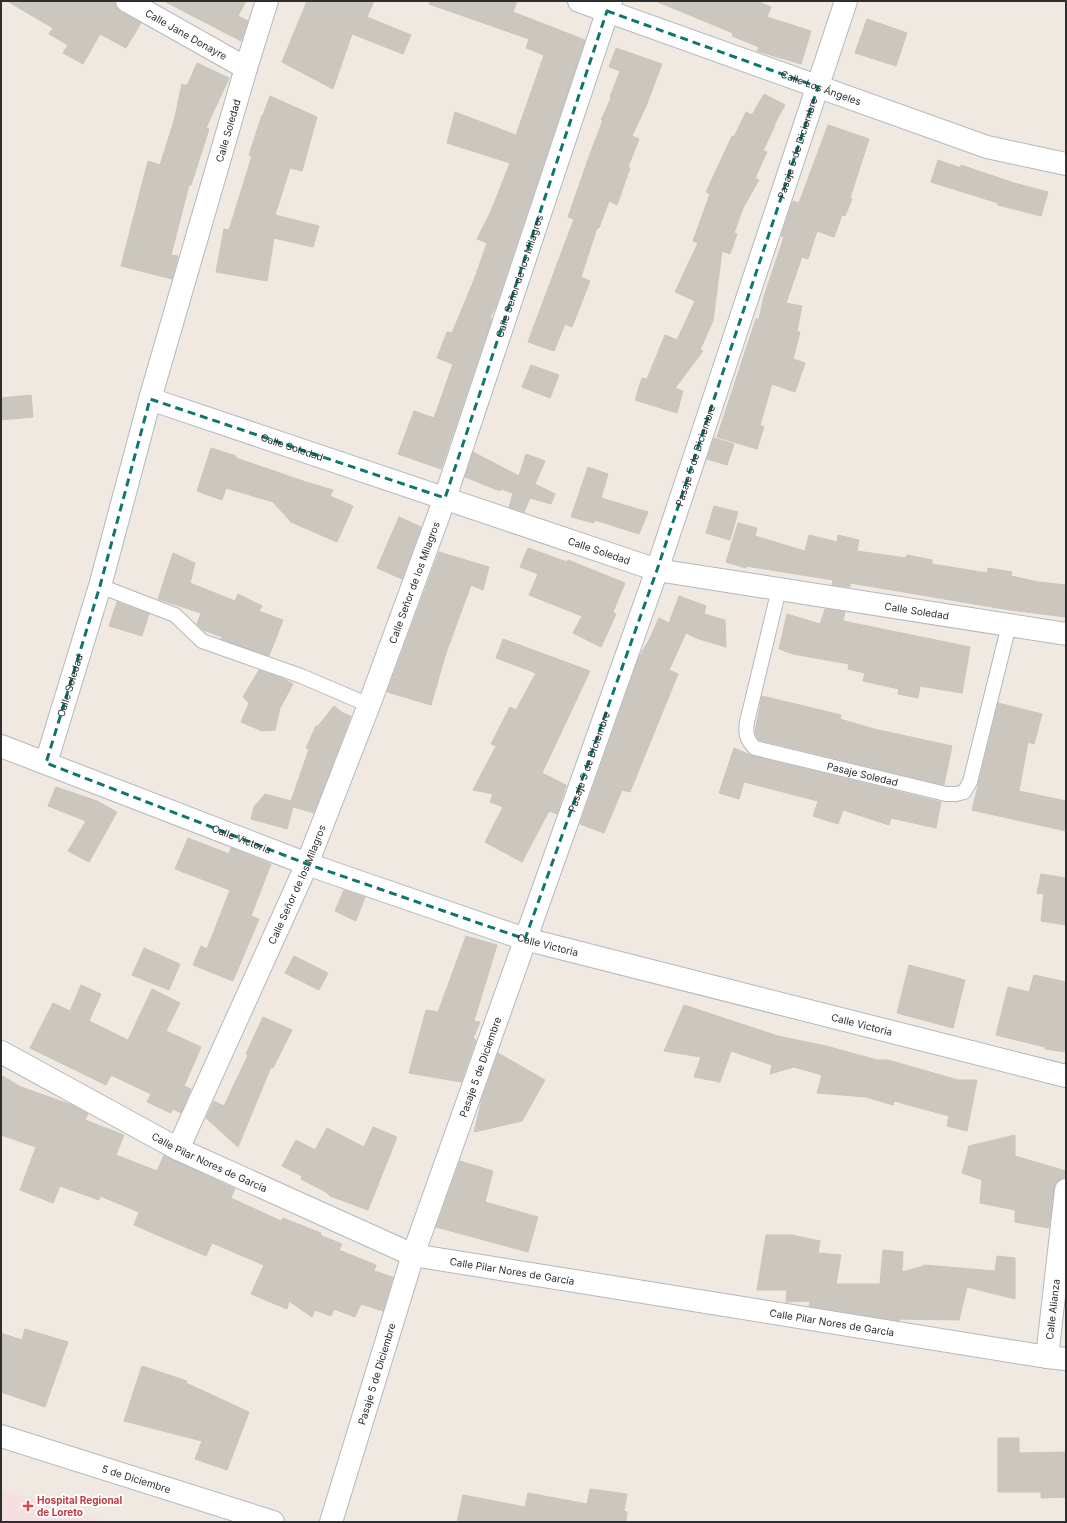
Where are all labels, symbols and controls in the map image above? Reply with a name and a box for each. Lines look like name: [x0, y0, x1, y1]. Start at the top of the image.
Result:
street label: Calle Jane Donayre: [143, 7, 229, 62]
street label: Calle Los Ángeles: [779, 68, 863, 107]
street label: Pasaje 5 de Diciembre: [775, 96, 820, 200]
street label: Calle Soledad: [213, 98, 243, 164]
street label: Calle Señor de los Milagros: [493, 213, 545, 339]
street label: Pasaje 5 de Diciembre: [673, 403, 717, 508]
street label: Calle Soledad: [259, 431, 325, 463]
street label: Calle Señor de los Milagros: [386, 520, 442, 645]
street label: Calle Soledad: [566, 534, 632, 567]
street label: Calle Soledad: [884, 600, 950, 622]
street label: Calle Soledad: [54, 653, 85, 718]
street label: Pasaje 5 de Diciembre: [565, 710, 612, 813]
street label: Pasaje Soledad: [826, 760, 899, 788]
street label: Calle Victoria: [210, 822, 273, 856]
street label: Calle Señor de los Milagros: [266, 823, 328, 946]
street label: Calle Victoria: [516, 931, 580, 958]
street label: Calle Victoria: [830, 1011, 894, 1038]
street label: Pasaje 5 de Diciembre: [457, 1015, 503, 1119]
street label: Calle Pilar Nores de García: [150, 1130, 269, 1194]
street label: Calle Pilar Nores de García: [449, 1255, 575, 1287]
street label: Calle Alianza: [1043, 1278, 1062, 1340]
street label: Calle Pilar Nores de García: [769, 1306, 895, 1338]
street label: Pasaje 5 de Diciembre: [355, 1321, 398, 1426]
street label: 5 de Diciembre: [100, 1462, 173, 1495]
place label: Hospital Regional de Loreto: [37, 1494, 122, 1518]
marker: Hospital Regional de Loreto: [22, 1500, 34, 1512]

